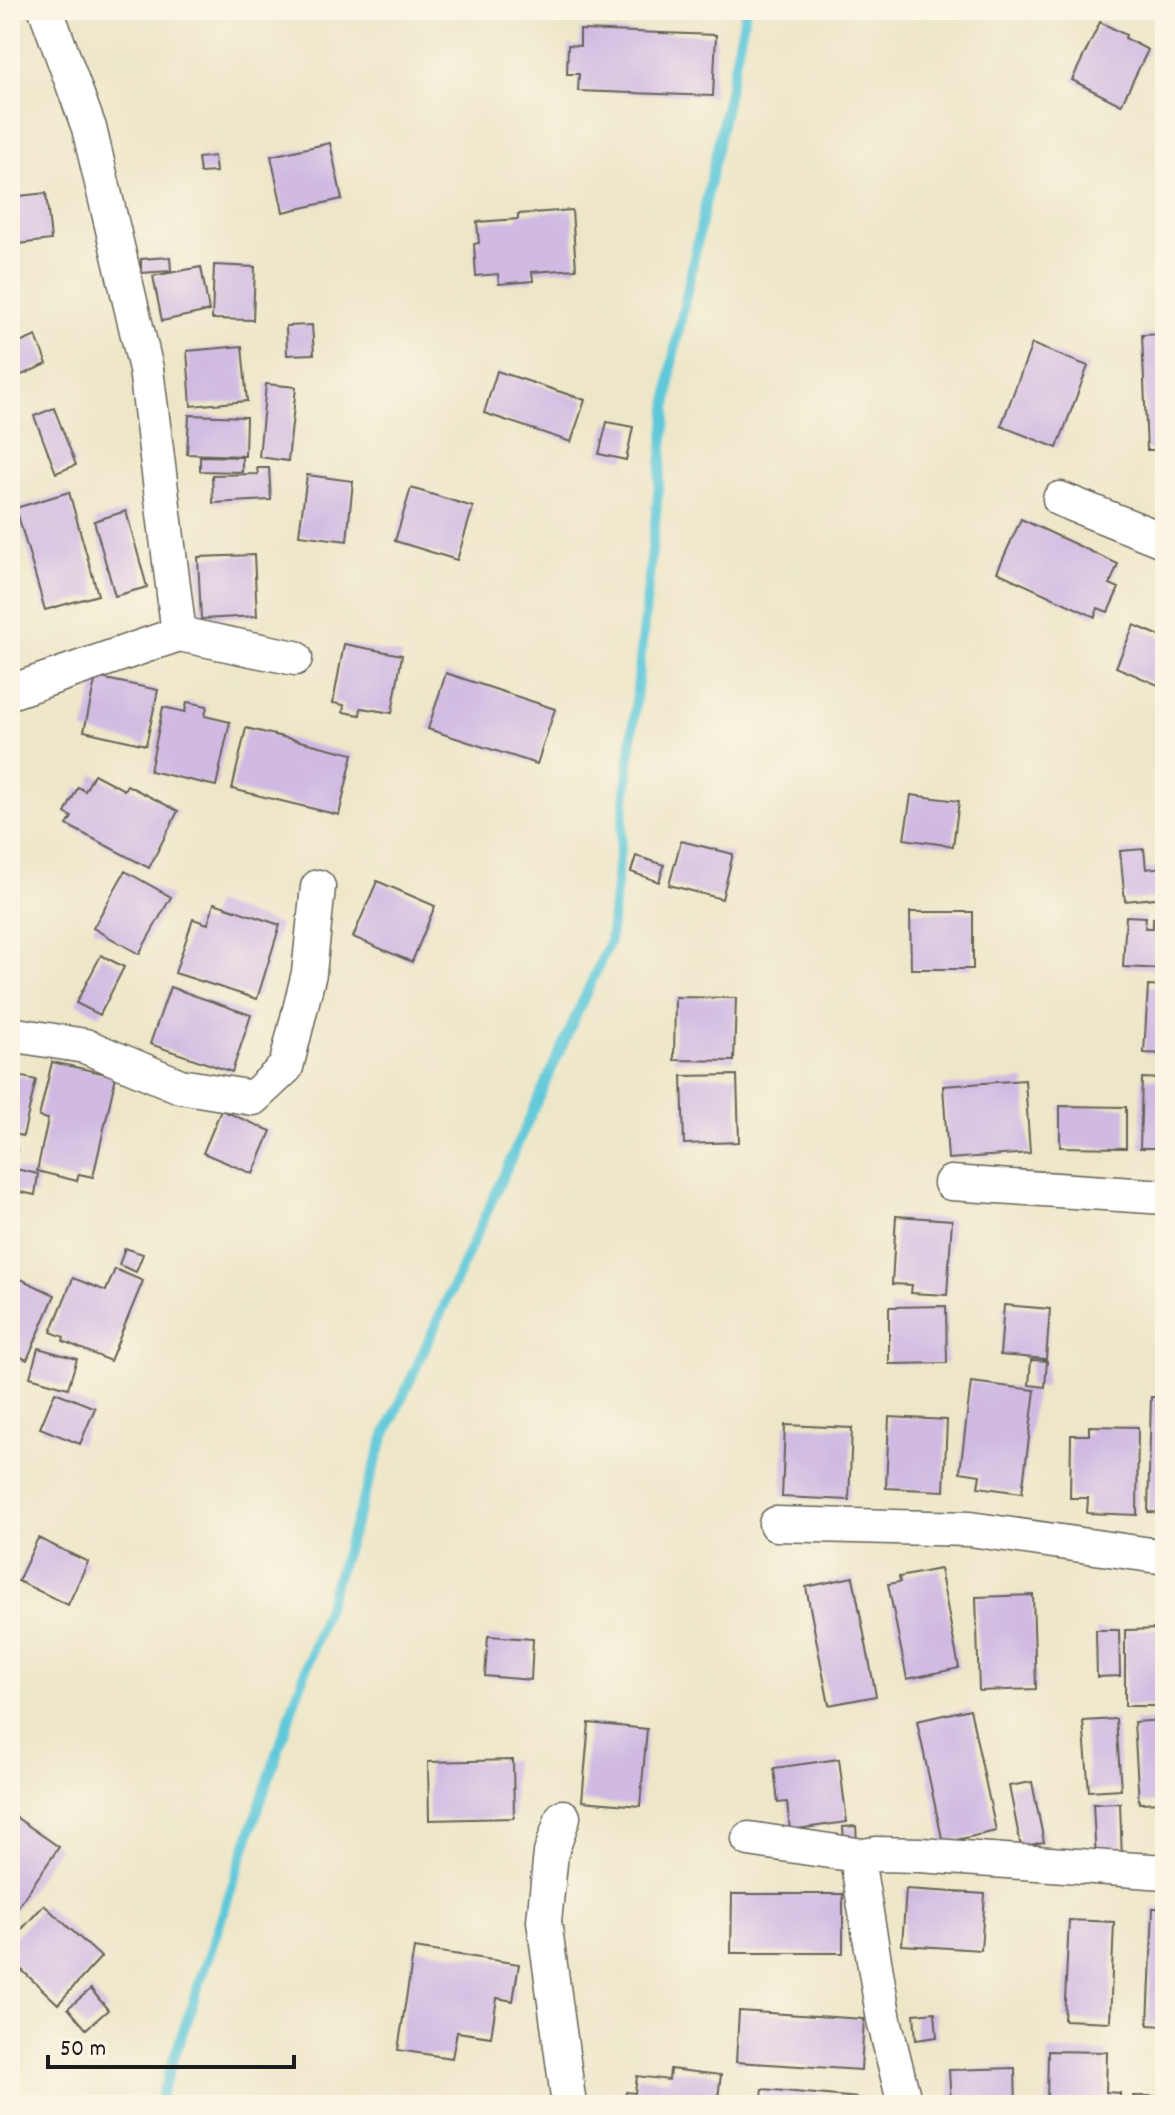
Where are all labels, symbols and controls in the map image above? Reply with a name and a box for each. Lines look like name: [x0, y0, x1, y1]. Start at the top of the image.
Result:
scale bar: [48, 2019, 294, 2069]
text: 50 m: [60, 2033, 106, 2067]

